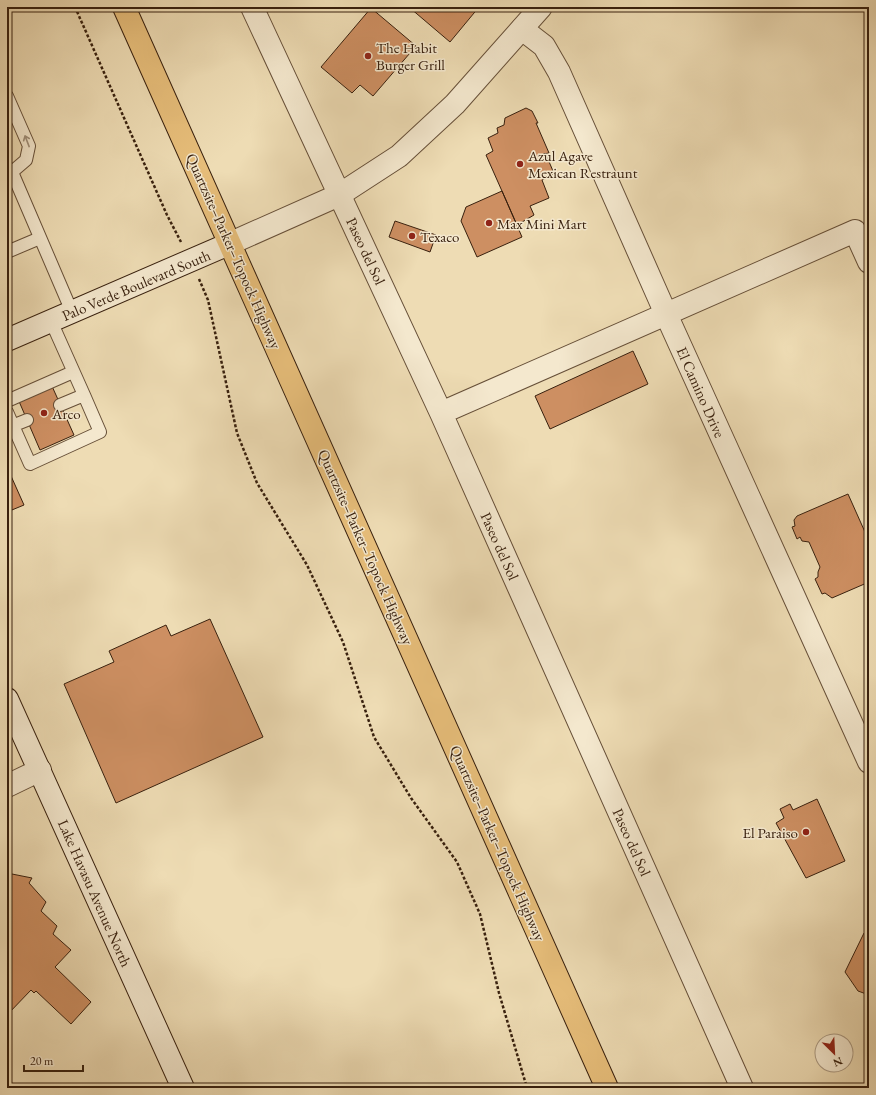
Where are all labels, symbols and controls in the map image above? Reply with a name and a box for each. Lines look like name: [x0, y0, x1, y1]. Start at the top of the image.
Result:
place label: The Habit Burger Grill: [376, 38, 445, 74]
marker: The Habit Burger Grill: [363, 51, 373, 61]
one-way arrow: [22, 135, 30, 147]
place label: Azul Agave Mexican Restraunt: [527, 146, 638, 182]
street label: Quartzsite–Parker–Topock Highway: [182, 150, 286, 352]
marker: Azul Agave Mexican Restraunt: [515, 159, 525, 169]
street label: Paseo del Sol: [342, 214, 390, 288]
place label: Max Mini Mart: [497, 214, 587, 233]
marker: Max Mini Mart: [484, 218, 494, 228]
place label: Texaco: [420, 227, 460, 246]
marker: Texaco: [407, 231, 417, 241]
street label: Palo Verde Boulevard South: [59, 245, 213, 325]
street label: El Camino Drive: [673, 344, 730, 440]
place label: Arco: [51, 404, 81, 423]
marker: Arco: [39, 408, 49, 418]
street label: Quartzsite–Parker–Topock Highway: [314, 446, 418, 648]
street label: Paseo del Sol: [477, 509, 524, 583]
street label: Quartzsite–Parker–Topock Highway: [446, 742, 550, 944]
street label: Paseo del Sol: [609, 805, 656, 879]
street label: Lake Havasu Avenue North: [54, 816, 136, 970]
place label: El Paraiso: [742, 823, 798, 842]
marker: El Paraiso: [801, 827, 811, 837]
north arrow: [814, 1033, 854, 1073]
scale bar: [24, 1047, 83, 1073]
text: 20 m: [30, 1053, 54, 1069]
text: N: [831, 1054, 845, 1070]

